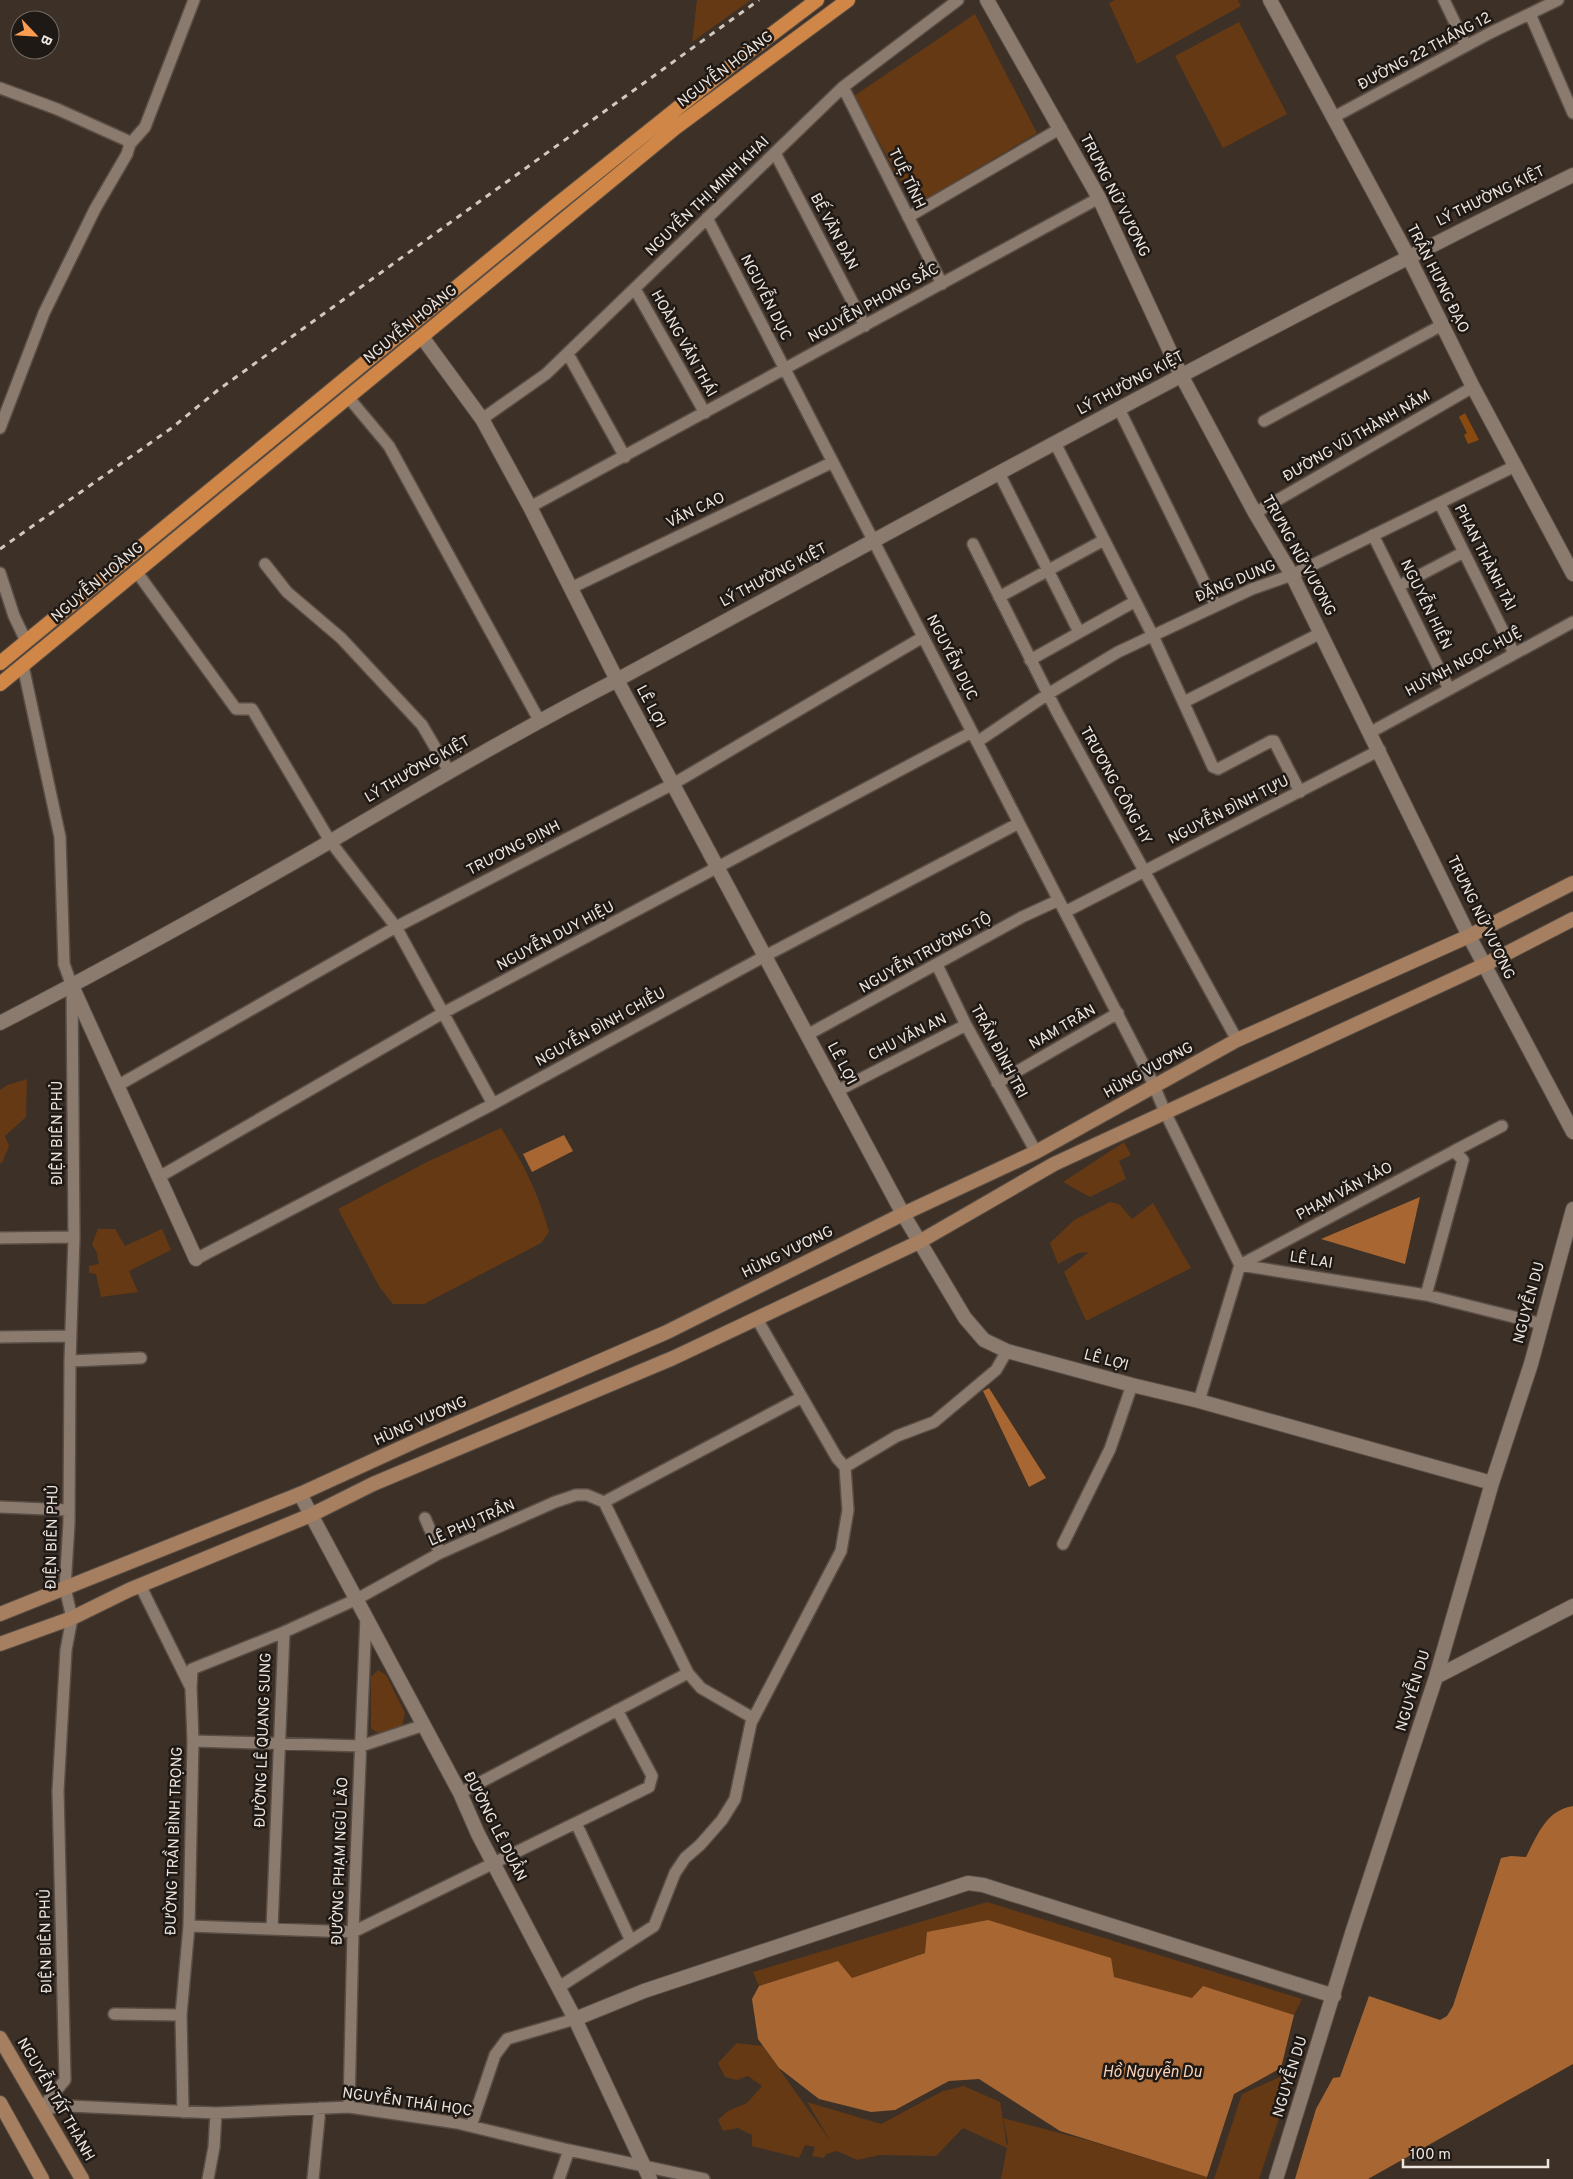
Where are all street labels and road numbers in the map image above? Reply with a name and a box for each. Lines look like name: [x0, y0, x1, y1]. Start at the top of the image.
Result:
street label: ĐƯỜNG 22 THÁNG 12: [1354, 7, 1495, 95]
street label: NGUYỄN HOÀNG: [672, 25, 778, 112]
street label: NGUYỄN THỊ MINH KHAI: [639, 130, 774, 261]
street label: TRƯNG NỮ VƯƠNG: [1075, 131, 1154, 261]
street label: TUỆ TĨNH: [883, 145, 930, 212]
street label: LÝ THƯỜNG KIỆT: [1433, 161, 1549, 232]
street label: BẾ VĂN ĐÀN: [805, 189, 864, 274]
street label: TRẦN HƯNG ĐẠO: [1401, 220, 1475, 337]
street label: NGUYỄN DỤC: [735, 250, 798, 344]
street label: NGUYỄN PHONG SẮC: [803, 257, 943, 348]
street label: NGUYỄN HOÀNG: [358, 278, 462, 369]
street label: HOÀNG VĂN THÁI: [646, 286, 722, 401]
street label: LÝ THƯỜNG KIỆT: [1073, 346, 1188, 420]
street label: ĐƯỜNG VŨ THÀNH NĂM: [1279, 385, 1434, 487]
street label: VĂN CAO: [663, 487, 728, 533]
street label: TRƯNG NỮ VƯƠNG: [1257, 492, 1340, 620]
street label: PHAN THÀNH TÀI: [1449, 501, 1520, 614]
street label: NGUYỄN HOÀNG: [45, 536, 148, 627]
street label: LÝ THƯỜNG KIỆT: [716, 538, 831, 612]
street label: ĐẶNG DUNG: [1192, 555, 1279, 607]
street label: NGUYỄN HIỀN: [1395, 555, 1459, 653]
street label: NGUYỄN DỤC: [921, 610, 984, 704]
street label: HUỲNH NGỌC HUỆ: [1402, 623, 1526, 702]
street label: LÊ LỢI: [631, 682, 670, 732]
street label: TRƯƠNG CÔNG HY: [1075, 723, 1157, 849]
street label: LÝ THƯỜNG KIỆT: [361, 730, 474, 808]
street label: NGUYỄN ĐÌNH TỰU: [1164, 769, 1293, 850]
street label: TRƯƠNG ĐỊNH: [464, 817, 564, 881]
street label: TRƯNG NỮ VƯƠNG: [1442, 852, 1519, 983]
street label: NGUYỄN DUY HIỆU: [492, 894, 618, 976]
street label: NGUYỄN TRƯỜNG TỘ: [854, 906, 996, 998]
street label: NGUYỄN ĐÌNH CHIỂU: [530, 980, 669, 1072]
street label: TRẦN ĐÌNH TRI: [965, 1000, 1033, 1102]
street label: NAM TRÂN: [1026, 1000, 1100, 1055]
street label: CHU VĂN AN: [865, 1008, 950, 1066]
street label: HÙNG VƯƠNG: [1100, 1037, 1197, 1103]
street label: LÊ LỢI: [822, 1039, 861, 1089]
street label: ĐIỆN BIÊN PHỦ: [48, 1081, 68, 1185]
street label: PHẠM VĂN XẢO: [1293, 1157, 1397, 1225]
street label: HÙNG VƯƠNG: [738, 1221, 837, 1283]
street label: LÊ LAI: [1288, 1247, 1334, 1274]
street label: NGUYỄN DU: [1506, 1259, 1550, 1346]
street label: LÊ LỢI: [1082, 1345, 1131, 1376]
street label: HÙNG VƯƠNG: [371, 1391, 470, 1451]
street label: ĐIỆN BIÊN PHỦ: [42, 1484, 63, 1589]
street label: LÊ PHỤ TRẦN: [424, 1494, 518, 1552]
street label: NGUYỄN DU: [1389, 1647, 1435, 1734]
street label: ĐƯỜNG LÊ QUANG SUNG: [249, 1652, 277, 1828]
street label: ĐƯỜNG TRẦN BÌNH TRỌNG: [159, 1746, 188, 1936]
street label: ĐƯỜNG LÊ DUẨN: [458, 1767, 534, 1885]
street label: ĐƯỜNG PHẠM NGŨ LÃO: [327, 1776, 353, 1946]
street label: ĐIỆN BIÊN PHỦ: [36, 1889, 57, 1994]
street label: NGUYỄN TẤT THÀNH: [12, 2033, 102, 2165]
street label: NGUYỄN DU: [1266, 2033, 1312, 2120]
street label: NGUYỄN THÁI HỌC: [341, 2081, 474, 2122]

